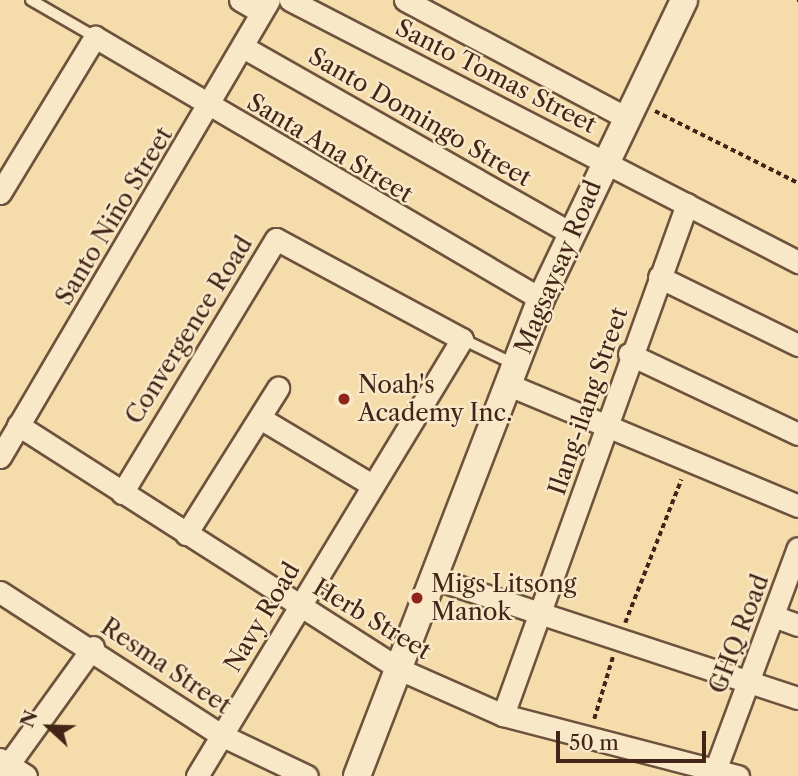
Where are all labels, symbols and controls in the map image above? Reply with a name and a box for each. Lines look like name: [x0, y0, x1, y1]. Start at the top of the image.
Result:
street label: Santo Tomas Street: [391, 13, 601, 139]
street label: Santo Domingo Street: [304, 42, 536, 192]
street label: Santa Ana Street: [241, 87, 419, 209]
street label: Santo Niño Street: [50, 122, 178, 310]
street label: Magsaysay Road: [508, 176, 608, 358]
street label: Convergence Road: [120, 231, 258, 429]
street label: Ilang-ilang Street: [542, 303, 634, 499]
place label: Noah's Academy Inc.: [358, 371, 513, 427]
marker: Noah's Academy Inc.: [336, 391, 352, 407]
street label: Navy Road: [218, 557, 306, 677]
place label: Migs Litsong Manok: [431, 570, 576, 626]
street label: GHQ Road: [703, 570, 775, 698]
street label: Herb Street: [308, 573, 436, 665]
marker: Migs Litsong Manok: [409, 590, 425, 606]
street label: Resma Street: [95, 612, 237, 720]
north arrow: [14, 692, 84, 762]
text: N: [15, 707, 43, 731]
scale bar: [560, 716, 710, 760]
text: 50 m: [569, 730, 619, 755]

